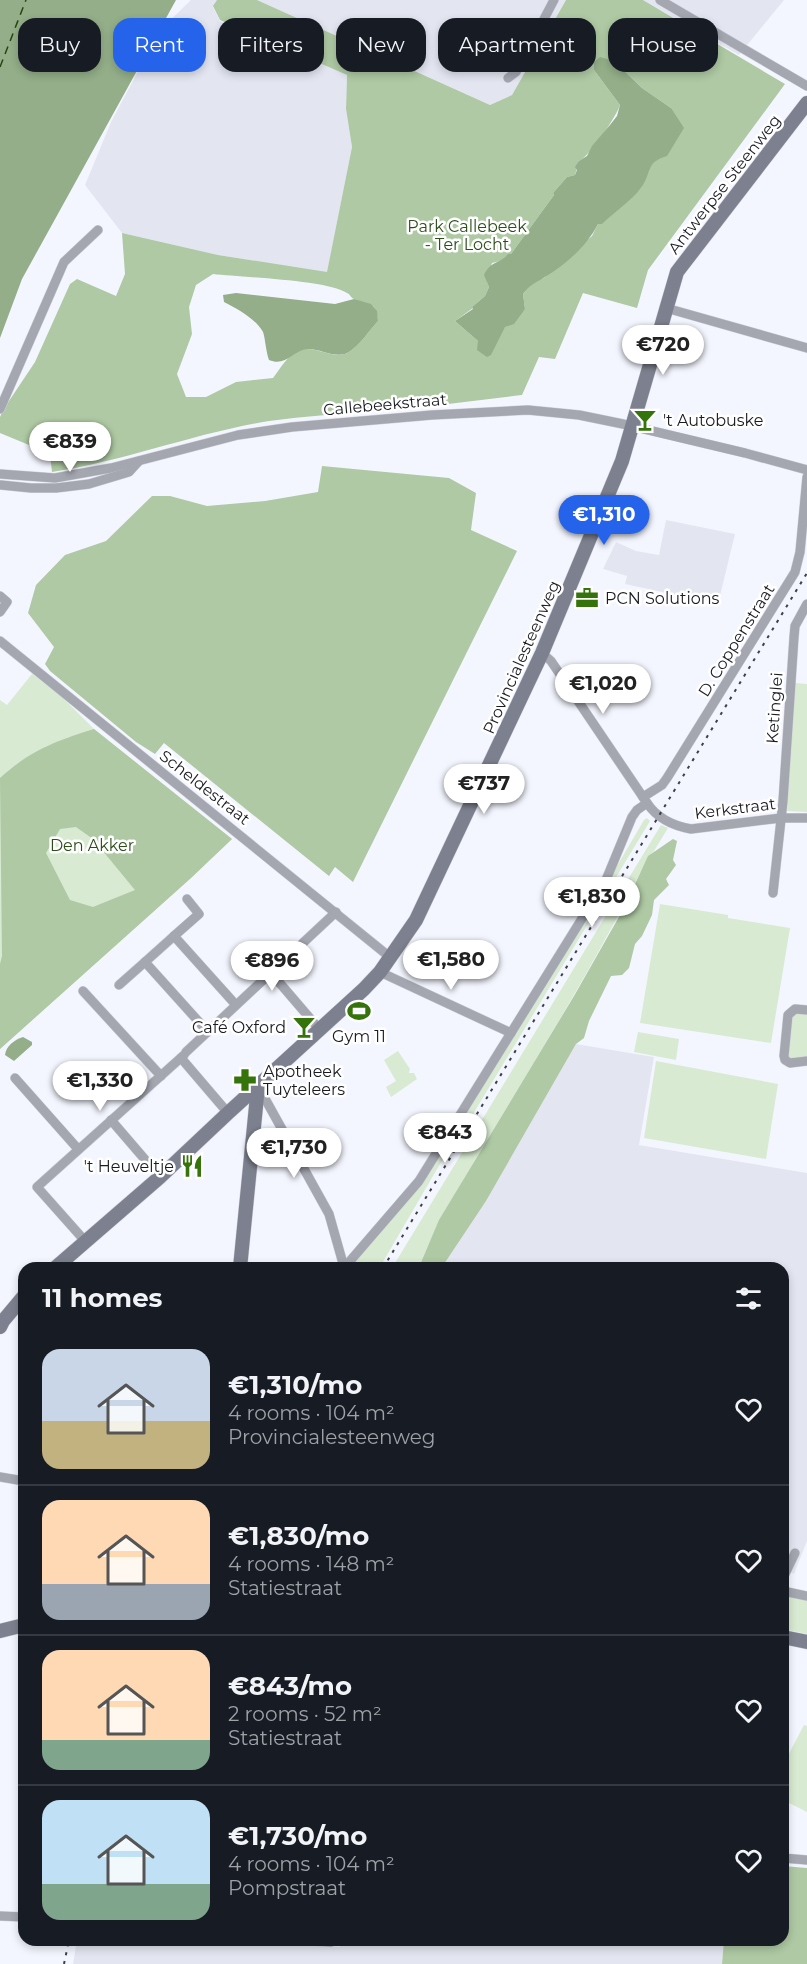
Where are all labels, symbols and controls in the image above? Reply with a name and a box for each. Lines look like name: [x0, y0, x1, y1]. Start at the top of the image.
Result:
chip: Buy: [18, 18, 101, 72]
chip: Rent: [113, 18, 206, 72]
chip: Filters: [218, 18, 324, 72]
chip: New: [336, 18, 426, 72]
chip: Apartment: [438, 18, 596, 72]
chip: House: [608, 18, 718, 72]
street label: Antwerpse Steenweg: [664, 111, 785, 258]
park label: Park Callebeek - Ter Locht: [407, 217, 527, 254]
pin: €720: [627, 325, 699, 376]
text: €720: [636, 332, 690, 356]
street label: Callebeekstraat: [323, 390, 448, 419]
bar icon: 't Autobuske: [632, 407, 658, 433]
place label: 't Autobuske: [663, 411, 764, 430]
pin: €839: [34, 422, 106, 473]
text: €839: [43, 429, 97, 453]
pin: €1,310: [555, 495, 653, 546]
text: €1,310: [573, 502, 635, 526]
street label: Provincialesteenweg: [479, 578, 564, 737]
street label: D. Coppenstraat: [694, 580, 779, 700]
office icon: PCN Solutions: [574, 585, 600, 611]
place label: PCN Solutions: [605, 589, 720, 608]
pin: €1,020: [554, 664, 652, 715]
text: €1,020: [569, 671, 637, 695]
street label: Ketinglei: [763, 672, 786, 744]
street label: Scheldestraat: [156, 746, 254, 829]
pin: €737: [448, 764, 520, 815]
text: €737: [458, 771, 510, 795]
street label: Kerkstraat: [693, 794, 777, 823]
park label: Den Akker: [50, 836, 134, 855]
pin: €1,830: [543, 877, 641, 928]
text: €1,830: [558, 884, 626, 908]
pin: €1,580: [402, 940, 500, 991]
pin: €896: [236, 941, 308, 992]
text: €1,580: [417, 947, 485, 971]
text: €896: [245, 948, 299, 972]
sports icon: Gym 11: [346, 998, 372, 1024]
bar icon: Café Oxford: [291, 1014, 317, 1040]
place label: Café Oxford: [192, 1018, 286, 1037]
place label: Gym 11: [332, 1027, 386, 1046]
pin: €1,330: [51, 1061, 149, 1112]
place label: Apotheek Tuyteleers: [263, 1062, 345, 1099]
pharmacy icon: Apotheek Tuyteleers: [232, 1067, 258, 1093]
text: €1,330: [67, 1068, 133, 1092]
pin: €843: [409, 1113, 481, 1164]
text: €843: [418, 1120, 472, 1144]
pin: €1,730: [245, 1128, 343, 1179]
text: €1,730: [261, 1135, 327, 1159]
restaurant icon: 't Heuveltje: [179, 1153, 205, 1179]
place label: 't Heuveltje: [84, 1157, 174, 1176]
text: 11 homes: [42, 1282, 162, 1314]
icon: filters: [732, 1282, 765, 1315]
text: €1,310/mo: [228, 1369, 362, 1401]
icon: home: [90, 1373, 162, 1445]
icon: heart: [732, 1393, 765, 1426]
text: 4 rooms · 104 m²: [228, 1401, 395, 1425]
text: Provincialesteenweg: [228, 1425, 435, 1449]
text: €1,830/mo: [228, 1520, 369, 1552]
icon: home: [90, 1524, 162, 1596]
icon: heart: [732, 1544, 765, 1577]
text: 4 rooms · 148 m²: [228, 1552, 394, 1576]
text: Statiestraat: [228, 1576, 342, 1600]
text: €843/mo: [228, 1670, 352, 1702]
icon: home: [90, 1674, 162, 1746]
icon: heart: [732, 1694, 765, 1727]
text: 2 rooms · 52 m²: [228, 1702, 382, 1726]
text: Statiestraat: [228, 1726, 342, 1750]
text: €1,730/mo: [228, 1820, 367, 1852]
icon: home: [90, 1824, 162, 1896]
icon: heart: [732, 1844, 765, 1877]
text: 4 rooms · 104 m²: [228, 1852, 395, 1876]
text: Pompstraat: [228, 1876, 346, 1900]

